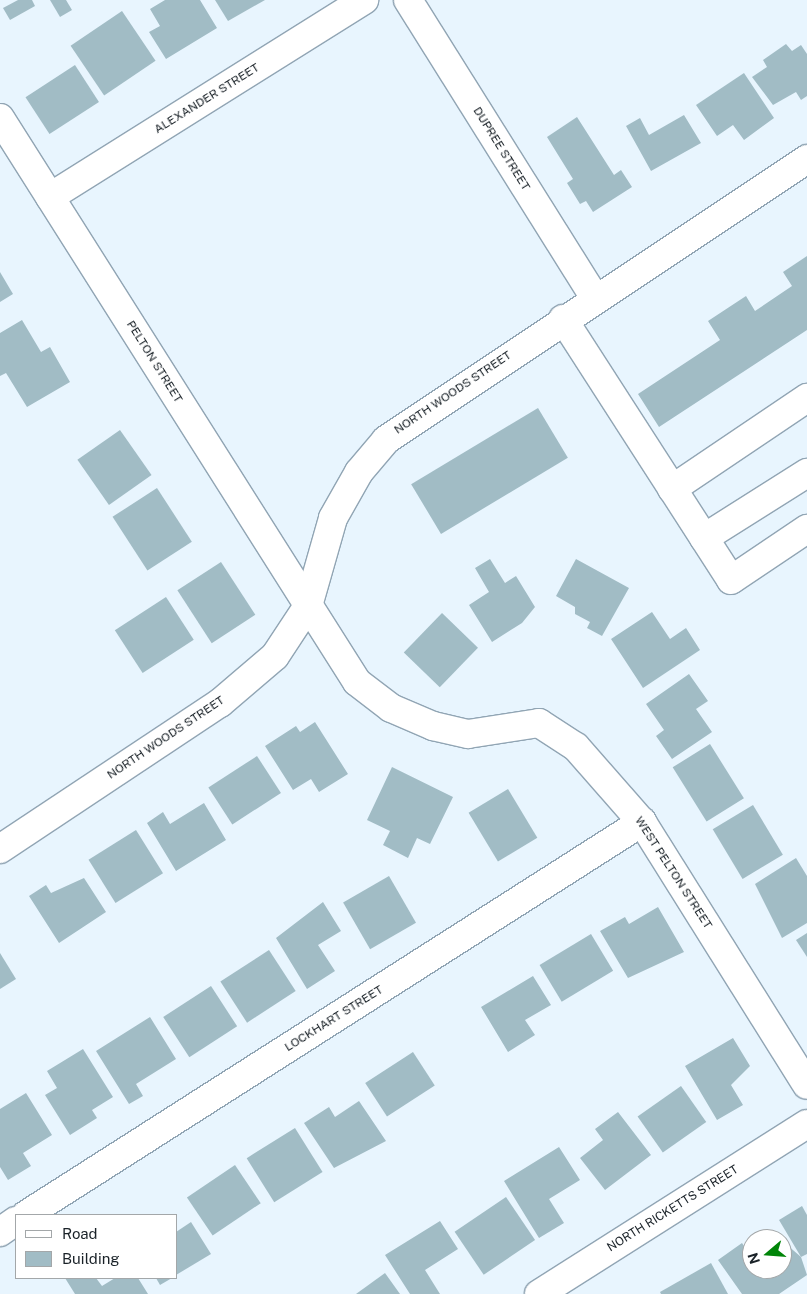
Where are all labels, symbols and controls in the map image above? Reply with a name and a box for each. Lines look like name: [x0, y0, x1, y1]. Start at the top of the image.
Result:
street label: ALEXANDER STREET: [152, 61, 262, 137]
street label: DUPREE STREET: [470, 105, 532, 193]
street label: PELTON STREET: [123, 318, 185, 406]
street label: NORTH WOODS STREET: [392, 348, 514, 438]
street label: NORTH WOODS STREET: [105, 693, 227, 783]
street label: WEST PELTON STREET: [631, 814, 715, 932]
street label: LOCKHART STREET: [282, 983, 386, 1055]
street label: NORTH RICKETTS STREET: [605, 1163, 741, 1255]
legend: [15, 1214, 178, 1279]
text: Road: [62, 1225, 98, 1242]
north arrow: [742, 1229, 792, 1279]
text: Building: [62, 1250, 120, 1267]
text: N: [744, 1251, 763, 1266]

